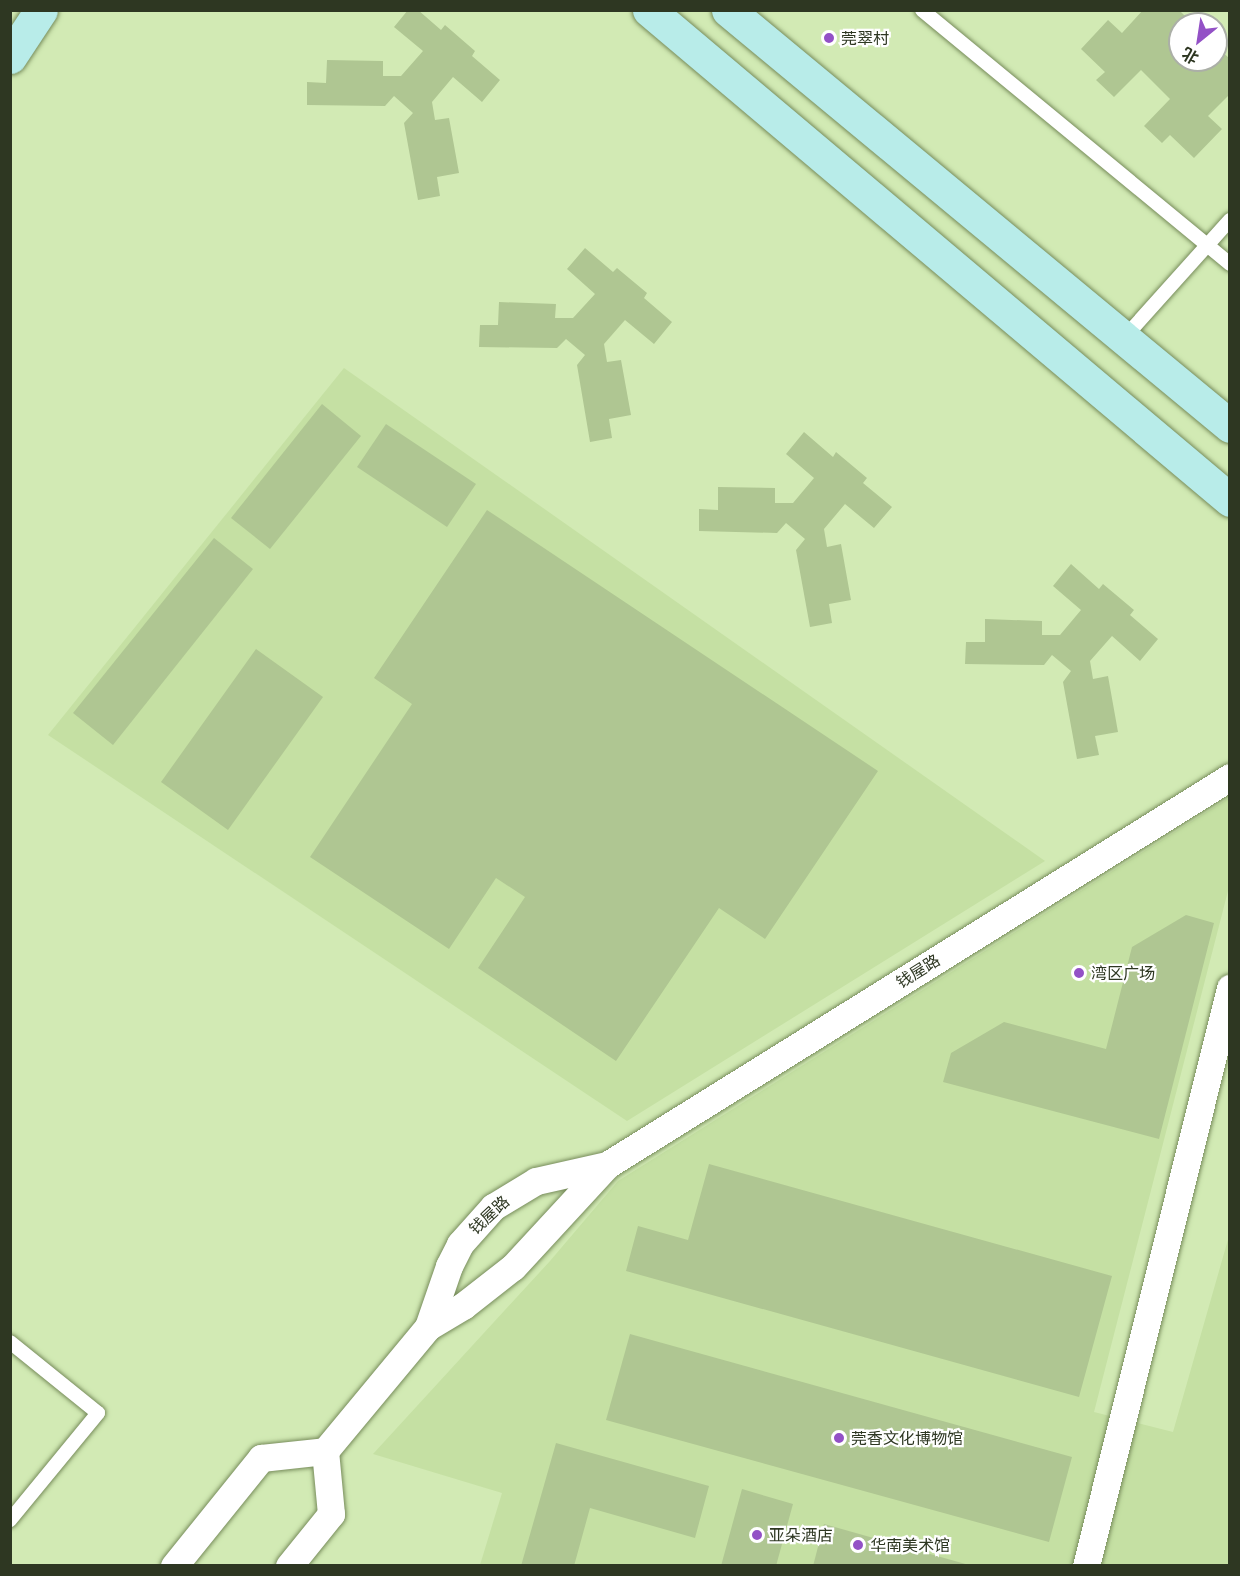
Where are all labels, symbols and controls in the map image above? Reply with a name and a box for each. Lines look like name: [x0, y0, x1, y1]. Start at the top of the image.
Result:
north arrow: [1168, 12, 1228, 72]
place label: 莞翠村: [841, 28, 889, 48]
marker: 莞翠村: [822, 31, 836, 45]
text: 北: [1178, 43, 1202, 69]
street label: 钱屋路: [893, 950, 943, 992]
place label: 湾区广场: [1091, 963, 1155, 983]
marker: 湾区广场: [1072, 966, 1086, 980]
street label: 钱屋路: [465, 1192, 513, 1238]
place label: 莞香文化博物馆: [851, 1428, 963, 1448]
marker: 莞香文化博物馆: [832, 1431, 846, 1445]
place label: 亚朵酒店: [769, 1525, 833, 1545]
marker: 亚朵酒店: [750, 1528, 764, 1542]
place label: 华南美术馆: [870, 1535, 950, 1555]
marker: 华南美术馆: [851, 1538, 865, 1552]

